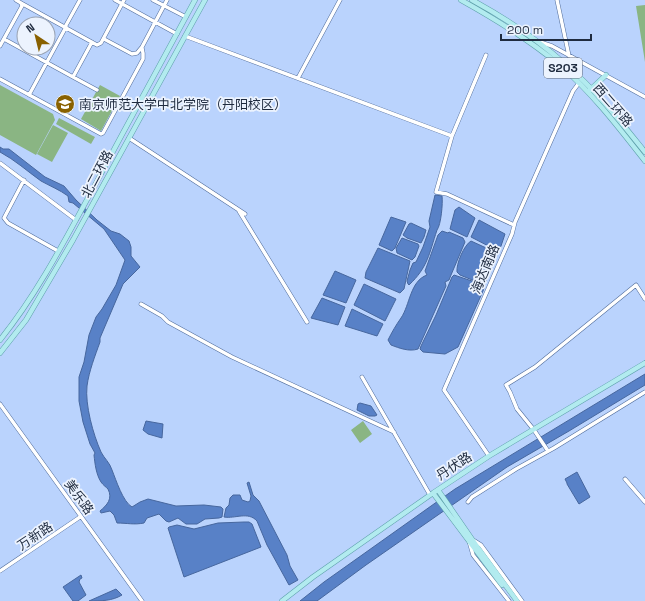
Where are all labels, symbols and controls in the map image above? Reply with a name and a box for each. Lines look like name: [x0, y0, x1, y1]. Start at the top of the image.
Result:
north arrow: [16, 16, 56, 56]
scale bar: [501, 16, 591, 42]
text: N: [23, 20, 37, 36]
text: 200 m: [507, 22, 543, 38]
road number: S203: [544, 58, 582, 78]
street label: 西二环路: [590, 80, 636, 130]
school or university icon: 南京师范大学中北学院（丹阳校区）: [54, 93, 76, 115]
place label: 南京师范大学中北学院（丹阳校区）: [79, 96, 287, 113]
street label: 北二环路: [77, 147, 117, 201]
street label: 海达南路: [467, 242, 503, 296]
street label: 丹伏路: [433, 448, 475, 484]
street label: 美乐路: [61, 476, 97, 518]
street label: 万新路: [14, 518, 56, 554]

